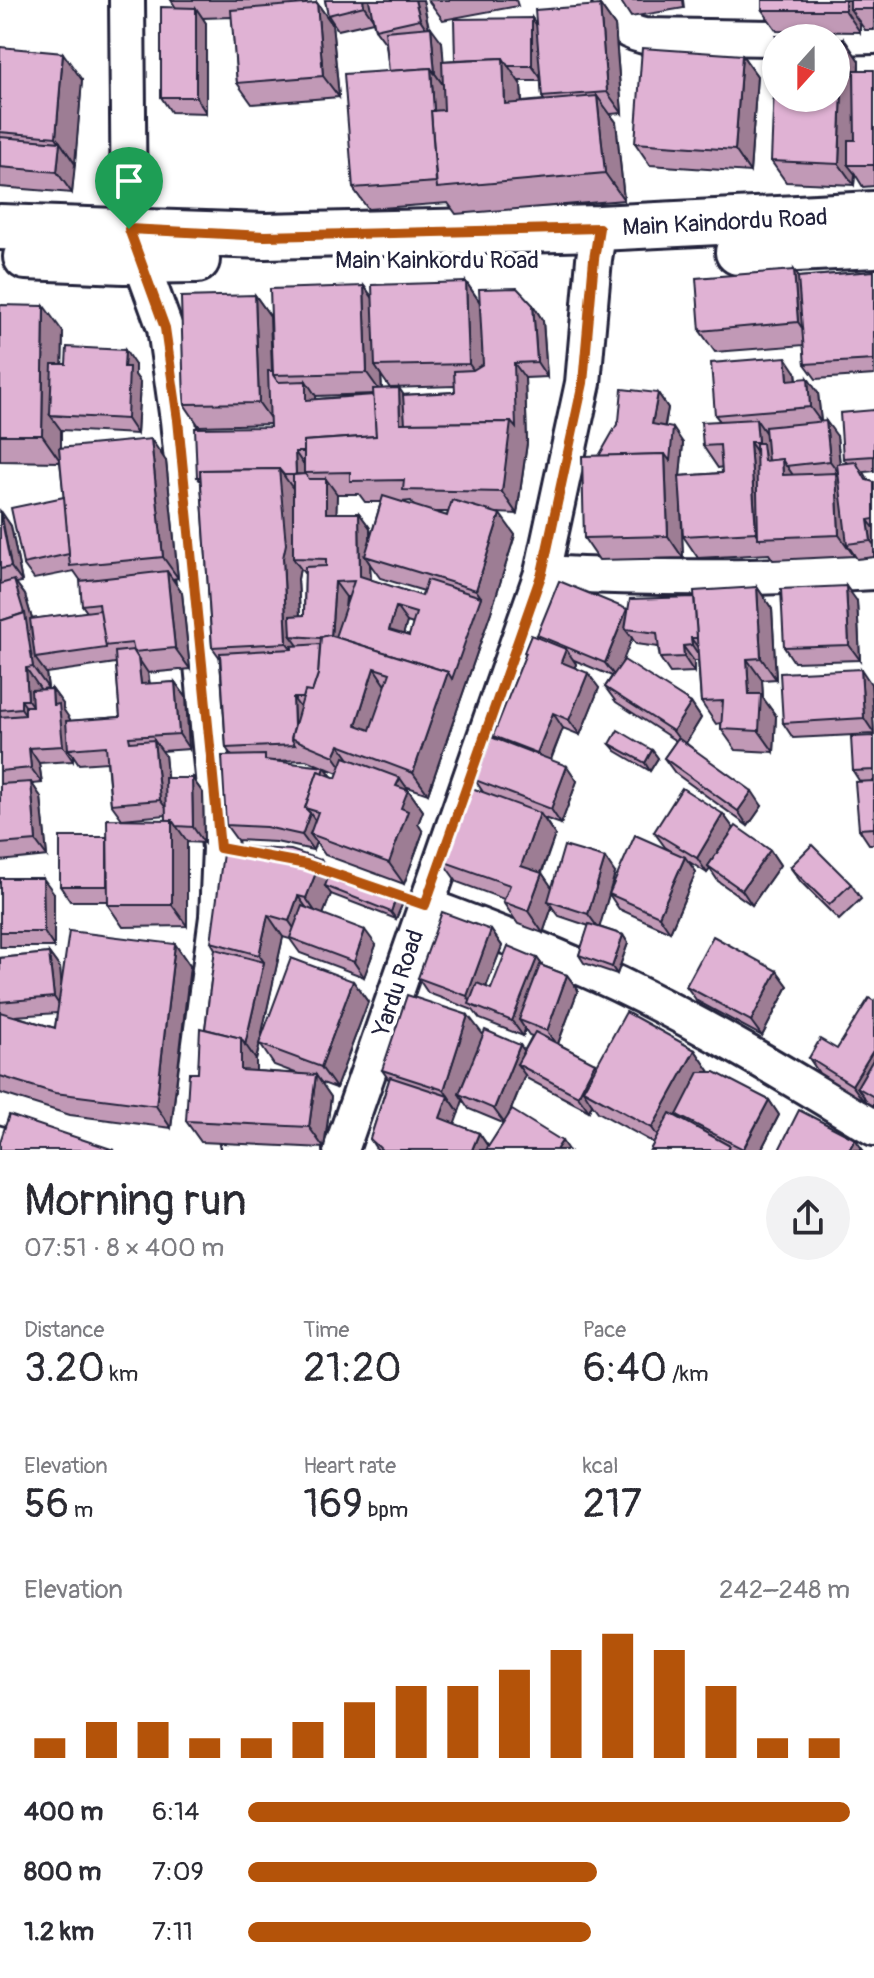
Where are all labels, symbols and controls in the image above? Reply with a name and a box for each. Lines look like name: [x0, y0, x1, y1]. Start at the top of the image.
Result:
north arrow: [762, 24, 850, 112]
map controls: [762, 24, 850, 112]
pin: [95, 147, 163, 229]
icon: arrive: [107, 159, 151, 203]
street label: Main Kaindordu Road: [622, 203, 828, 242]
street label: Main Kainkordu Road: [335, 246, 539, 275]
street label: Yardu Road: [366, 926, 430, 1041]
text: Morning run: [24, 1174, 247, 1229]
button: share: [766, 1176, 850, 1260]
text: 07:51 · 8 × 400 m: [24, 1232, 224, 1264]
text: Distance: [24, 1316, 104, 1344]
text: Time: [303, 1316, 349, 1344]
text: Pace: [583, 1316, 626, 1344]
text: 3.20: [24, 1344, 105, 1393]
text: 21:20: [303, 1344, 402, 1393]
text: 6:40: [583, 1344, 667, 1393]
text: km: [105, 1360, 138, 1388]
text: /km: [667, 1360, 709, 1388]
text: Elevation: [24, 1452, 108, 1480]
text: Heart rate: [303, 1452, 396, 1480]
text: kcal: [583, 1452, 618, 1480]
text: 56: [24, 1480, 69, 1529]
text: 169: [303, 1480, 363, 1529]
text: 217: [583, 1480, 642, 1529]
text: m: [69, 1496, 93, 1524]
text: bpm: [363, 1496, 408, 1524]
text: Elevation: [24, 1574, 123, 1606]
text: 242–248 m: [719, 1574, 850, 1606]
text: 400 m: [24, 1796, 103, 1828]
text: 6:14: [152, 1796, 199, 1828]
text: 800 m: [24, 1856, 101, 1888]
text: 7:09: [152, 1856, 204, 1888]
text: 1.2 km: [24, 1916, 94, 1948]
text: 7:11: [152, 1916, 193, 1948]

